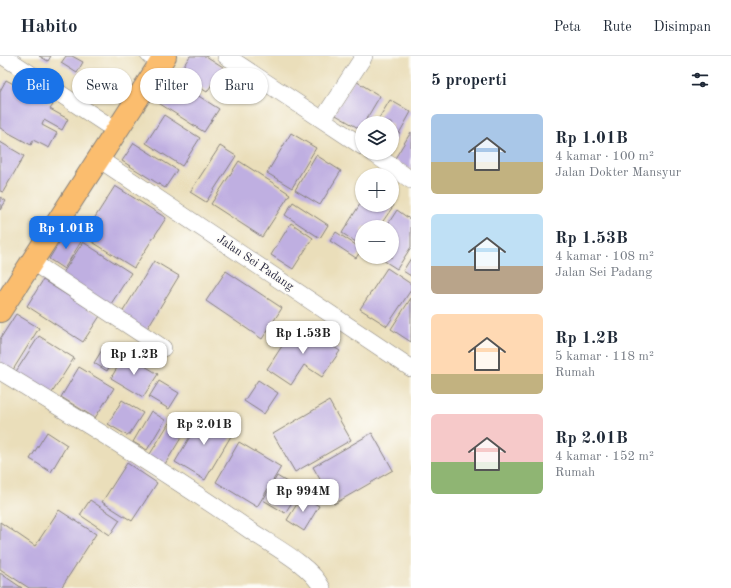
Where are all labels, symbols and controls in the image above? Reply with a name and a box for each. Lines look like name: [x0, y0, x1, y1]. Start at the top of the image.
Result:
text: Habito: [20, 18, 77, 37]
text: Peta: [554, 20, 581, 34]
text: Rute: [603, 20, 632, 34]
text: Disimpan: [654, 20, 711, 34]
chip: Beli: [12, 68, 64, 104]
chip: Sewa: [72, 68, 132, 104]
chip: Filter: [140, 68, 202, 104]
chip: Baru: [210, 68, 268, 104]
icon: filters: [689, 69, 711, 91]
text: 5 properti: [431, 72, 507, 89]
map controls: [355, 116, 399, 264]
button: layers: [355, 116, 399, 160]
icon: home: [463, 130, 511, 178]
text: Rp 1.01B: [555, 130, 628, 147]
text: 4 kamar · 100 m²: [555, 150, 654, 163]
text: Jalan Dokter Mansyur: [555, 166, 681, 179]
button: +: [355, 168, 399, 212]
pin: Rp 1.01B: [25, 216, 107, 250]
button: −: [355, 220, 399, 264]
text: Rp 1.01B: [38, 222, 94, 235]
icon: home: [463, 230, 511, 278]
text: Rp 1.53B: [555, 230, 628, 247]
street label: Jalan Sei Padang: [214, 233, 296, 293]
text: 4 kamar · 108 m²: [555, 250, 654, 263]
text: Jalan Sei Padang: [555, 266, 652, 279]
pin: Rp 1.53B: [262, 321, 344, 355]
text: Rp 1.53B: [275, 327, 331, 340]
icon: home: [463, 330, 511, 378]
text: Rp 1.2B: [555, 330, 618, 347]
pin: Rp 1.2B: [97, 342, 171, 376]
text: Rp 1.2B: [110, 348, 158, 361]
text: 5 kamar · 118 m²: [555, 350, 654, 363]
text: Rumah: [555, 366, 595, 379]
pin: Rp 2.01B: [163, 412, 245, 446]
text: Rp 2.01B: [176, 418, 232, 431]
icon: home: [463, 430, 511, 478]
text: Rp 2.01B: [555, 430, 628, 447]
text: 4 kamar · 152 m²: [555, 450, 654, 463]
text: Rumah: [555, 466, 595, 479]
pin: Rp 994M: [266, 479, 340, 513]
text: Rp 994M: [276, 485, 330, 498]

